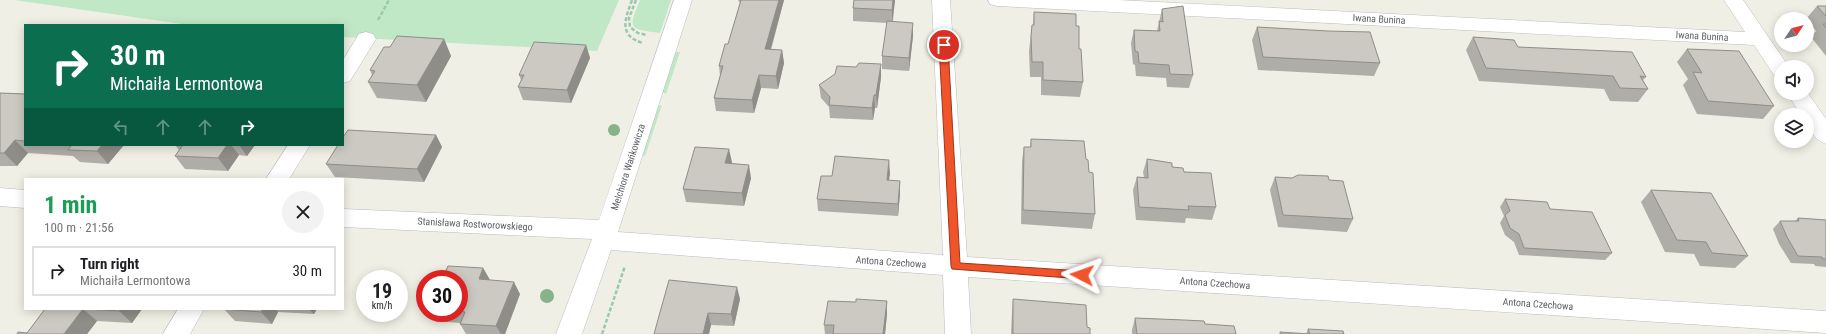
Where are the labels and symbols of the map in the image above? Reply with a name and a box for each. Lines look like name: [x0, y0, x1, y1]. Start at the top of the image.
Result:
street label: Iwana Bunina: [1352, 12, 1406, 26]
north arrow: [1774, 12, 1814, 52]
pin: [927, 28, 961, 62]
street label: Iwana Bunina: [1675, 29, 1729, 43]
street label: Melchiora Wańkowicza: [609, 122, 647, 212]
street label: Stanisława Rostworowskiego: [417, 215, 533, 233]
street label: Antona Czechowa: [855, 254, 927, 270]
position arrow: [1061, 254, 1103, 296]
speed limit sign: 30: [416, 270, 468, 322]
street label: Antona Czechowa: [1179, 275, 1251, 291]
street label: Antona Czechowa: [1502, 296, 1574, 312]

